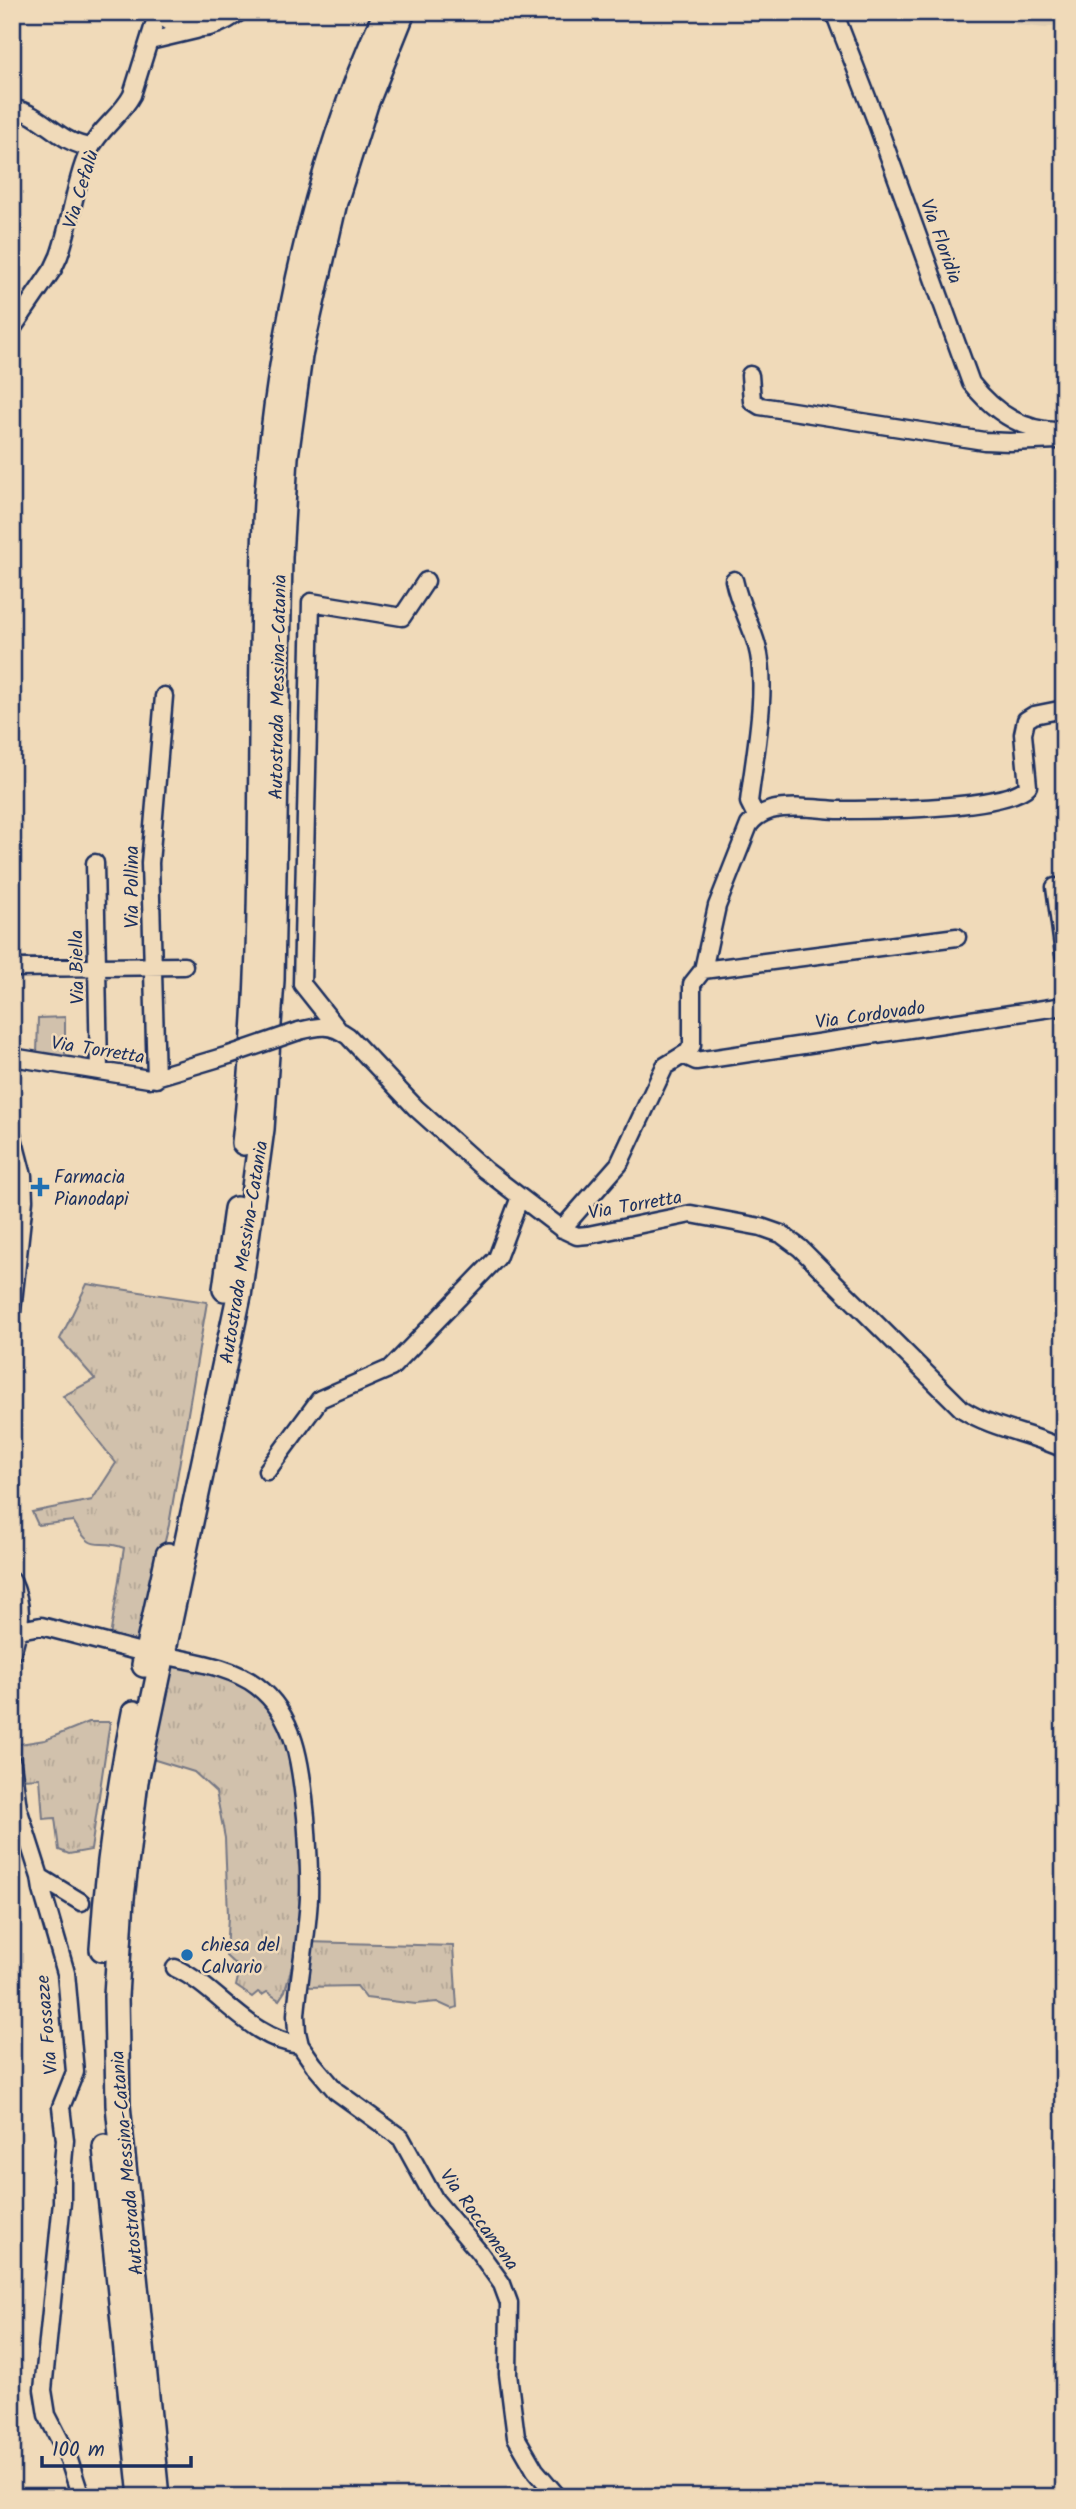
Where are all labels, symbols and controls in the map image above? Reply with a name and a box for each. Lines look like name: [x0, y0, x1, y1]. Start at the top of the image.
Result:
street label: Via Cefalù: [56, 147, 108, 233]
street label: Via Floridia: [911, 195, 969, 288]
street label: Autostrada Messina-Catania: [262, 574, 296, 800]
street label: Via Pollina: [118, 846, 148, 928]
street label: Via Biella: [62, 929, 94, 1005]
street label: Via Cordovado: [813, 993, 927, 1039]
street label: Via Torretta: [49, 1029, 147, 1073]
street label: Autostrada Messina-Catania: [213, 1139, 277, 1366]
place label: Farmacia Pianodapi: [54, 1163, 130, 1215]
marker: Farmacia Pianodapi: [32, 1179, 48, 1195]
street label: Via Torretta: [586, 1183, 685, 1229]
place label: chiesa del Calvario: [201, 1931, 280, 1983]
marker: chiesa del Calvario: [179, 1947, 195, 1963]
street label: Via Fossazze: [29, 1973, 67, 2076]
street label: Autostrada Messina-Catania: [103, 2049, 153, 2276]
street label: Via Roccamena: [431, 2163, 526, 2277]
scale bar: [42, 2425, 191, 2469]
text: 100 m: [52, 2434, 105, 2467]

